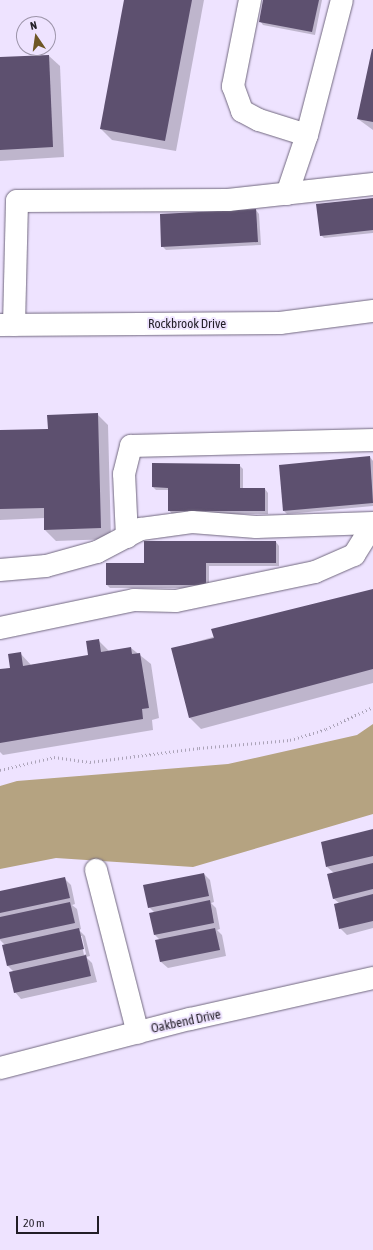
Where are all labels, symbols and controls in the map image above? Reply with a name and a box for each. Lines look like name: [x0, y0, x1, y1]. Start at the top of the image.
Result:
north arrow: [16, 16, 56, 56]
text: N: [29, 19, 38, 32]
street label: Rockbrook Drive: [148, 316, 226, 332]
street label: Oakbend Drive: [150, 1007, 222, 1037]
scale bar: [18, 1208, 101, 1234]
text: 20 m: [23, 1216, 45, 1230]

